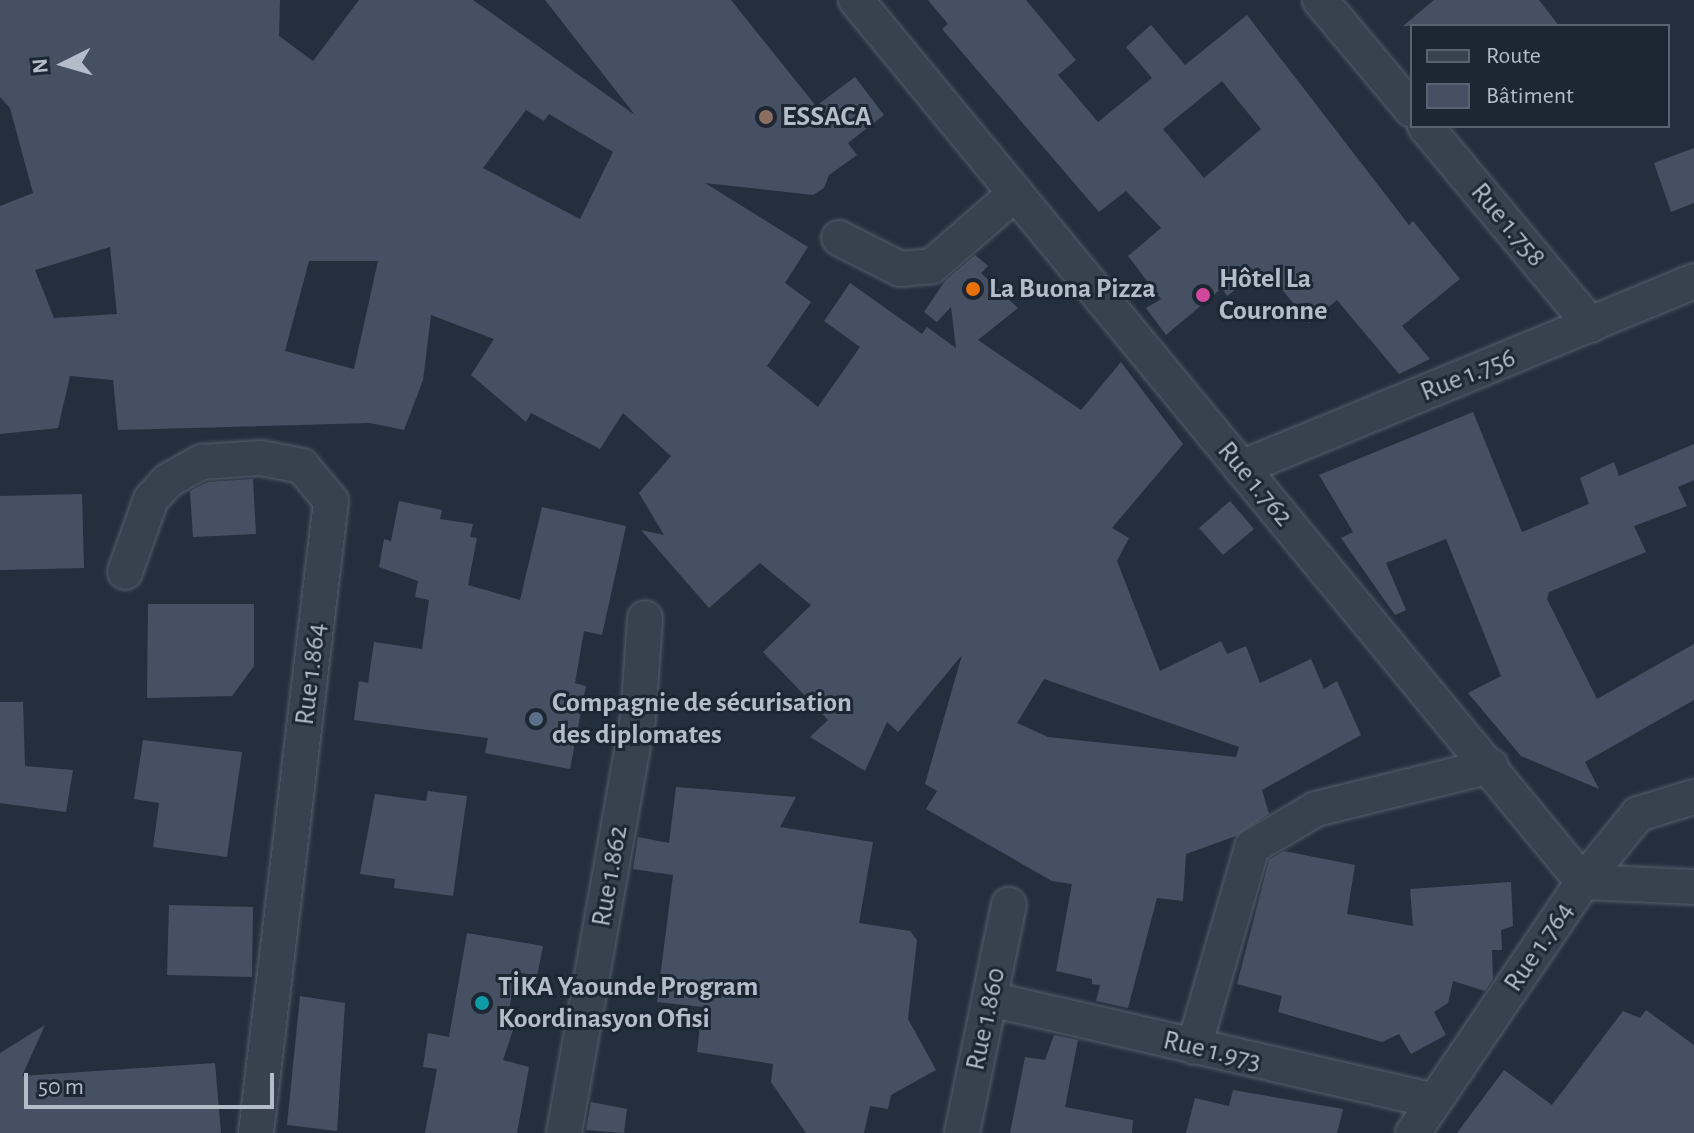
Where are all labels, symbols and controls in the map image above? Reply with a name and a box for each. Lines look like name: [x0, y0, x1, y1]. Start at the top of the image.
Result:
north arrow: [24, 24, 104, 104]
legend: [1410, 24, 1670, 128]
text: Route: [1486, 44, 1541, 68]
text: N: [28, 58, 52, 75]
text: Bâtiment: [1486, 84, 1574, 108]
place label: ESSACA: [782, 100, 872, 134]
marker: ESSACA: [757, 108, 775, 126]
street label: Rue 1.758: [1463, 176, 1553, 274]
place label: Hôtel La Couronne: [1219, 262, 1327, 328]
place label: La Buona Pizza: [989, 272, 1156, 306]
marker: La Buona Pizza: [964, 280, 982, 298]
marker: Hôtel La Couronne: [1194, 286, 1212, 304]
street label: Rue 1.756: [1416, 341, 1520, 409]
street label: Rue 1.762: [1210, 435, 1300, 533]
street label: Rue 1.864: [288, 621, 334, 727]
place label: Compagnie de sécurisation des diplomates: [552, 686, 852, 752]
marker: Compagnie de sécurisation des diplomates: [527, 710, 545, 728]
street label: Rue 1.862: [585, 823, 635, 929]
street label: Rue 1.764: [1497, 896, 1581, 998]
street label: Rue 1.860: [959, 965, 1013, 1073]
place label: TİKA Yaounde Program Koordinasyon Ofisi: [498, 970, 758, 1036]
marker: TİKA Yaounde Program Koordinasyon Ofisi: [473, 994, 491, 1012]
street label: Rue 1.973: [1160, 1023, 1264, 1079]
scale bar: [28, 1057, 278, 1107]
text: 50 m: [38, 1075, 84, 1099]

